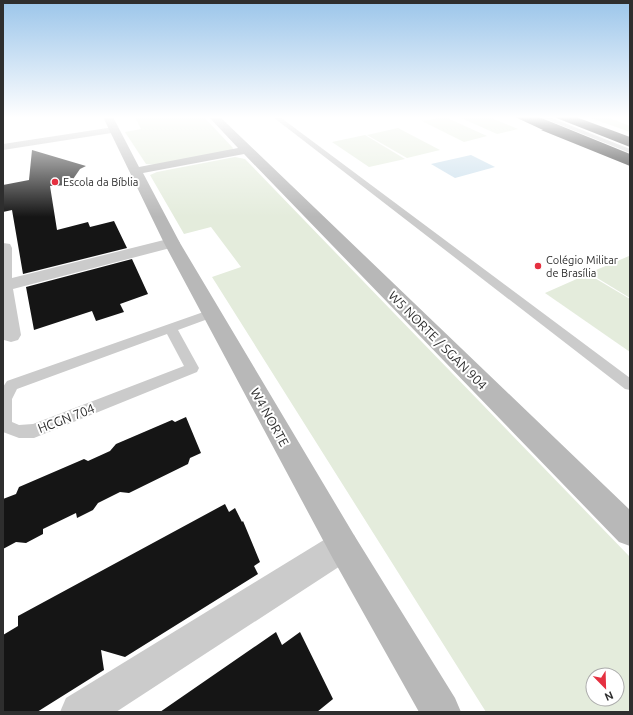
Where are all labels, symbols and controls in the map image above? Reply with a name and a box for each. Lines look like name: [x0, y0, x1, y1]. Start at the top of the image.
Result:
place label: Escola da Bíblia: [63, 176, 138, 188]
marker: Escola da Bíblia: [50, 177, 60, 187]
place label: Colégio Militar de Brasília: [546, 254, 619, 279]
marker: Colégio Militar de Brasília: [533, 261, 543, 271]
street label: W5 NORTE / SGAN 904: [386, 288, 490, 392]
street label: W4 NORTE: [248, 385, 292, 449]
street label: HCGN 704: [36, 401, 96, 435]
north arrow: [585, 667, 625, 707]
text: N: [603, 689, 615, 703]

